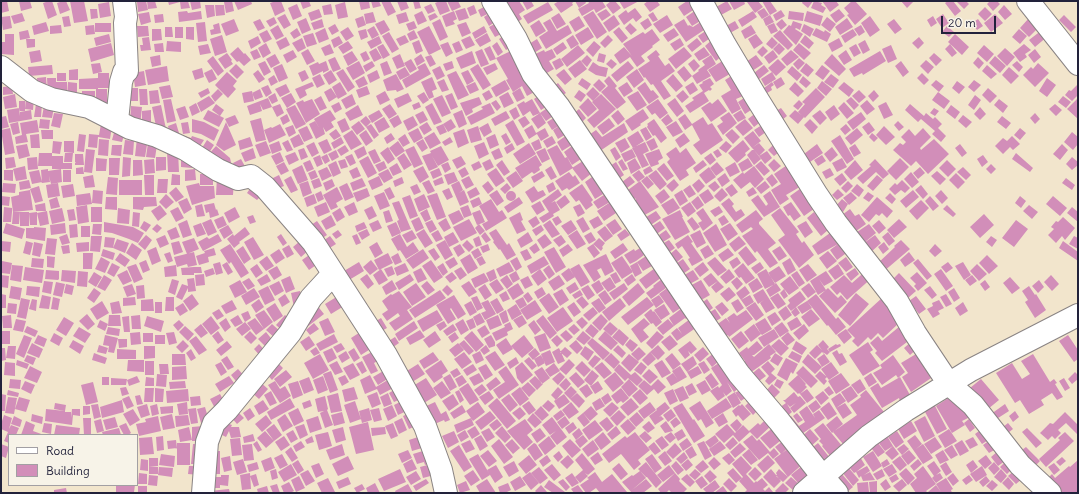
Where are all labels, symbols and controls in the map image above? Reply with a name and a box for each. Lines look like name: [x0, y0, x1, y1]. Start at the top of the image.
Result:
scale bar: [943, 8, 998, 34]
text: 20 m: [948, 15, 976, 30]
legend: [8, 434, 138, 486]
text: Road: [46, 443, 74, 458]
text: Building: [46, 463, 90, 478]

